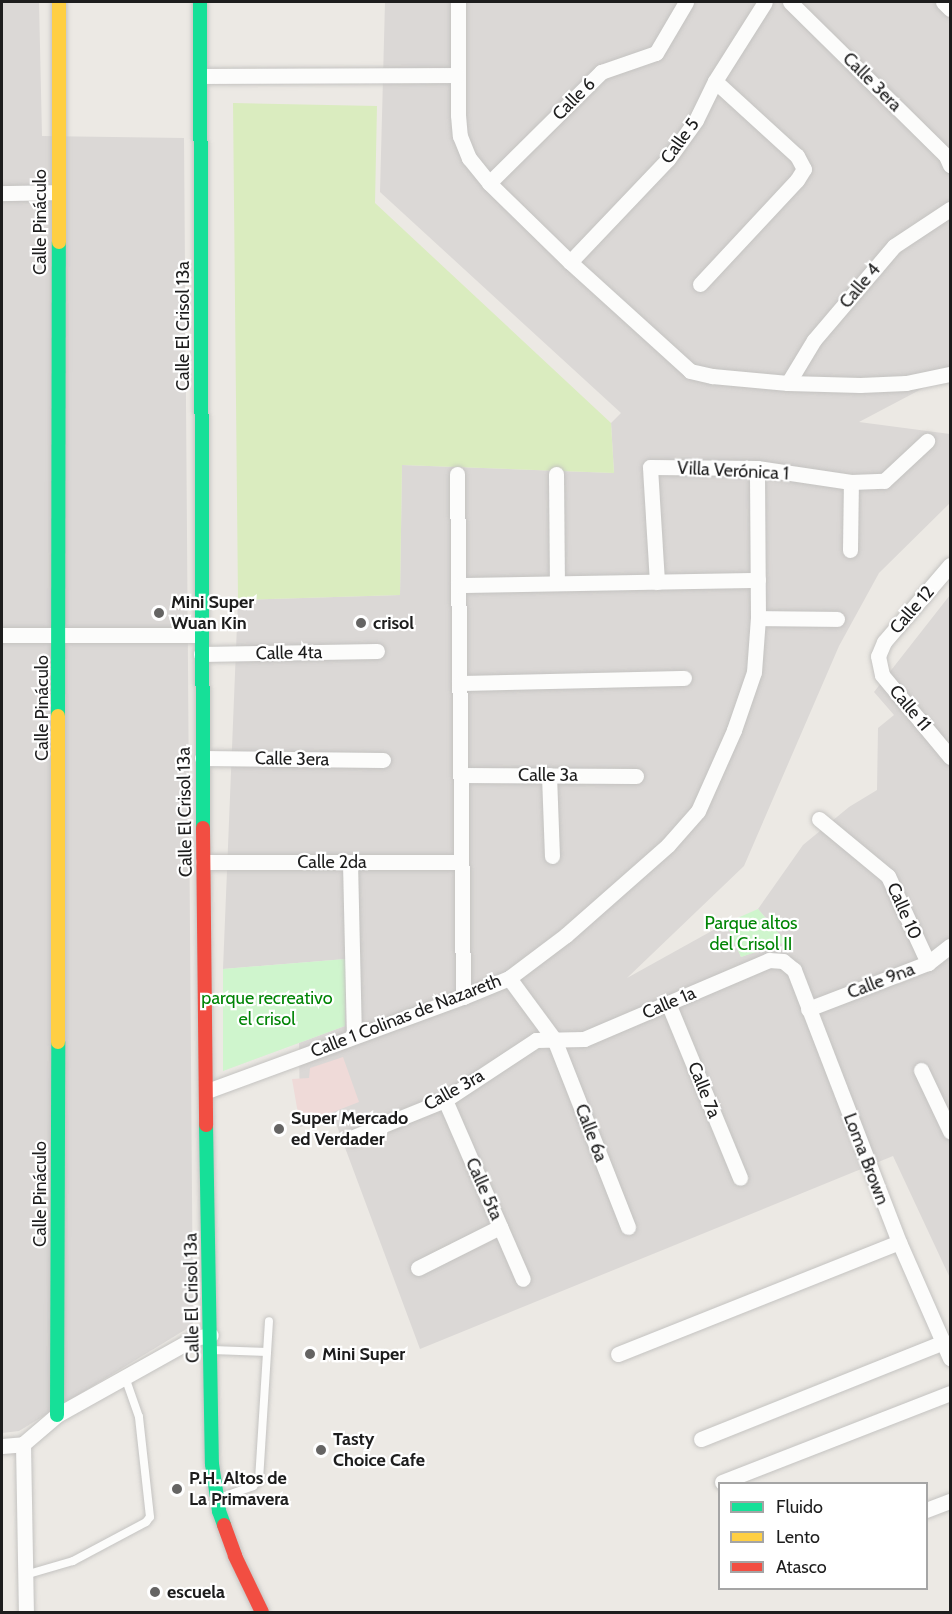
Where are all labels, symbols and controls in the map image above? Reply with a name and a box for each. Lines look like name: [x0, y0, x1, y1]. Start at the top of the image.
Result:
street label: Calle 3era: [838, 48, 906, 116]
street label: Calle 6: [548, 73, 600, 125]
street label: Calle 5: [656, 114, 704, 168]
street label: Calle Pináculo: [29, 169, 51, 275]
street label: Calle 4: [835, 259, 885, 313]
street label: Calle El Crisol 13a: [172, 261, 194, 391]
street label: Villa Verónica 1: [677, 457, 789, 485]
street label: Calle 12: [885, 582, 939, 638]
place label: Mini Super Wuan Kin: [171, 592, 254, 634]
marker: Mini Super Wuan Kin: [152, 606, 166, 620]
place label: crisol: [373, 612, 414, 634]
marker: crisol: [354, 616, 368, 630]
street label: Calle 4ta: [256, 642, 322, 664]
street label: Calle Pináculo: [31, 655, 53, 761]
street label: Calle 11: [885, 681, 935, 735]
street label: Calle El Crisol 13a: [173, 747, 197, 877]
street label: Calle 3era: [255, 748, 329, 770]
street label: Calle 3a: [518, 764, 578, 786]
street label: Calle 2da: [297, 851, 367, 873]
street label: Calle 10: [882, 879, 926, 943]
park label: Parque altos del Crisol II: [704, 913, 798, 956]
street label: Calle 9na: [844, 958, 918, 1004]
street label: Calle 1 Colinas de Nazareth: [308, 970, 504, 1062]
street label: Calle 1a: [639, 982, 699, 1024]
park label: parque recreativo el crisol: [201, 988, 333, 1030]
street label: Calle 7a: [683, 1059, 725, 1121]
street label: Calle 3ra: [420, 1065, 488, 1115]
street label: Calle 6a: [570, 1101, 612, 1165]
place label: Super Mercado ed Verdader: [291, 1108, 408, 1150]
street label: Loma Brown: [839, 1110, 893, 1208]
marker: Super Mercado ed Verdader: [272, 1122, 286, 1136]
street label: Calle Pináculo: [29, 1141, 51, 1247]
street label: Calle 5ta: [461, 1155, 507, 1223]
street label: Calle El Crisol 13a: [180, 1233, 204, 1363]
place label: Mini Super: [322, 1343, 405, 1365]
marker: Mini Super: [303, 1347, 317, 1361]
place label: Tasty Choice Cafe: [333, 1429, 425, 1472]
marker: Tasty Choice Cafe: [314, 1443, 328, 1457]
place label: P.H. Altos de La Primavera: [189, 1468, 289, 1510]
marker: P.H. Altos de La Primavera: [170, 1482, 184, 1496]
legend: [718, 1482, 928, 1590]
text: Fluido: [776, 1496, 823, 1518]
text: Lento: [776, 1526, 820, 1548]
text: Atasco: [776, 1556, 827, 1578]
place label: escuela: [167, 1581, 225, 1603]
marker: escuela: [148, 1585, 162, 1599]

